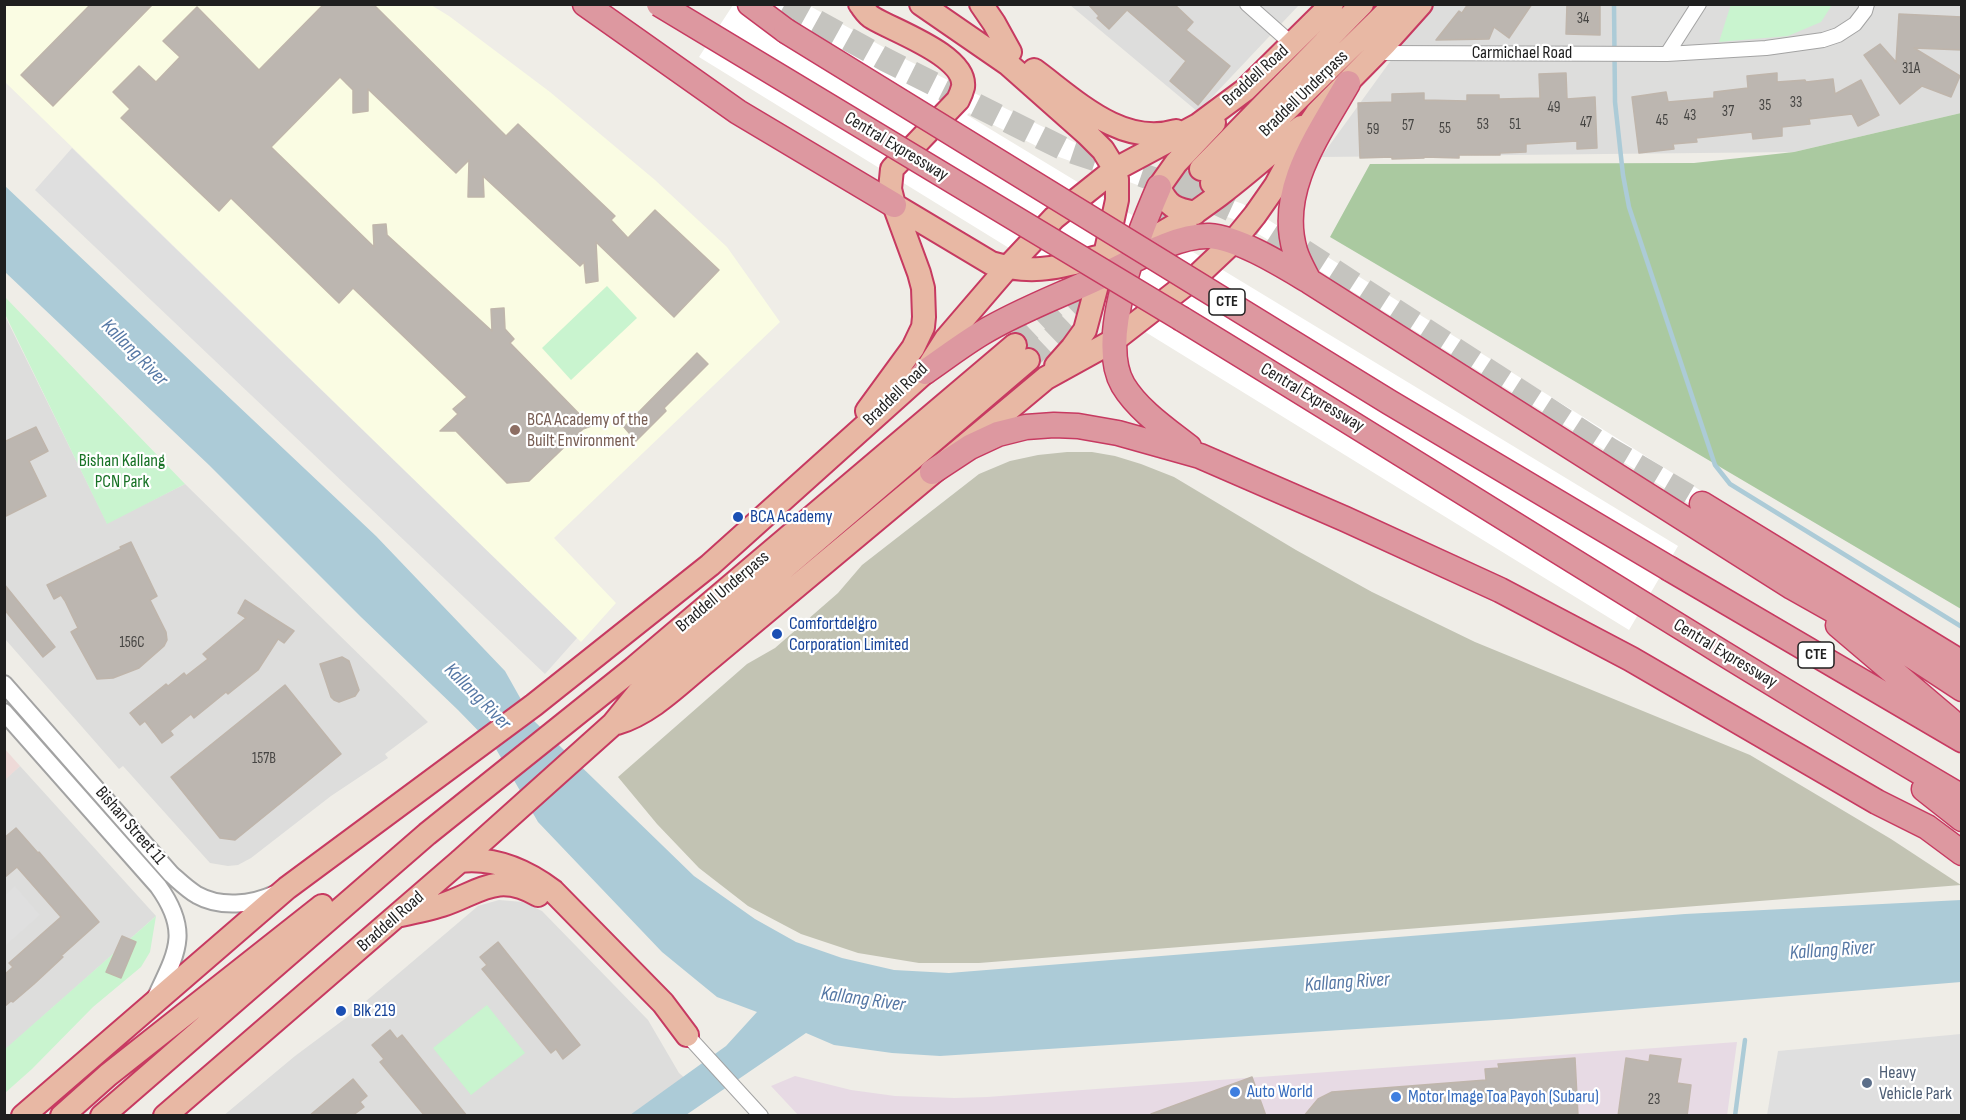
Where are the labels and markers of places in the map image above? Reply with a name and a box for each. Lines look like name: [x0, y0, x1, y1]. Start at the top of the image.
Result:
place label: BCA Academy of the Built Environment: [527, 409, 648, 452]
marker: BCA Academy of the Built Environment: [508, 423, 522, 437]
place label: BCA Academy: [750, 506, 832, 528]
marker: BCA Academy: [731, 510, 745, 524]
place label: Comfortdelgro Corporation Limited: [789, 613, 909, 656]
marker: Comfortdelgro Corporation Limited: [770, 627, 784, 641]
place label: Blk 219: [353, 1000, 396, 1022]
marker: Blk 219: [334, 1004, 348, 1018]
place label: Heavy Vehicle Park: [1879, 1062, 1952, 1104]
marker: Heavy Vehicle Park: [1860, 1076, 1874, 1090]
place label: Auto World: [1247, 1081, 1313, 1103]
marker: Auto World: [1228, 1085, 1242, 1099]
place label: Motor Image Toa Payoh (Subaru): [1408, 1086, 1599, 1108]
marker: Motor Image Toa Payoh (Subaru): [1389, 1090, 1403, 1104]

